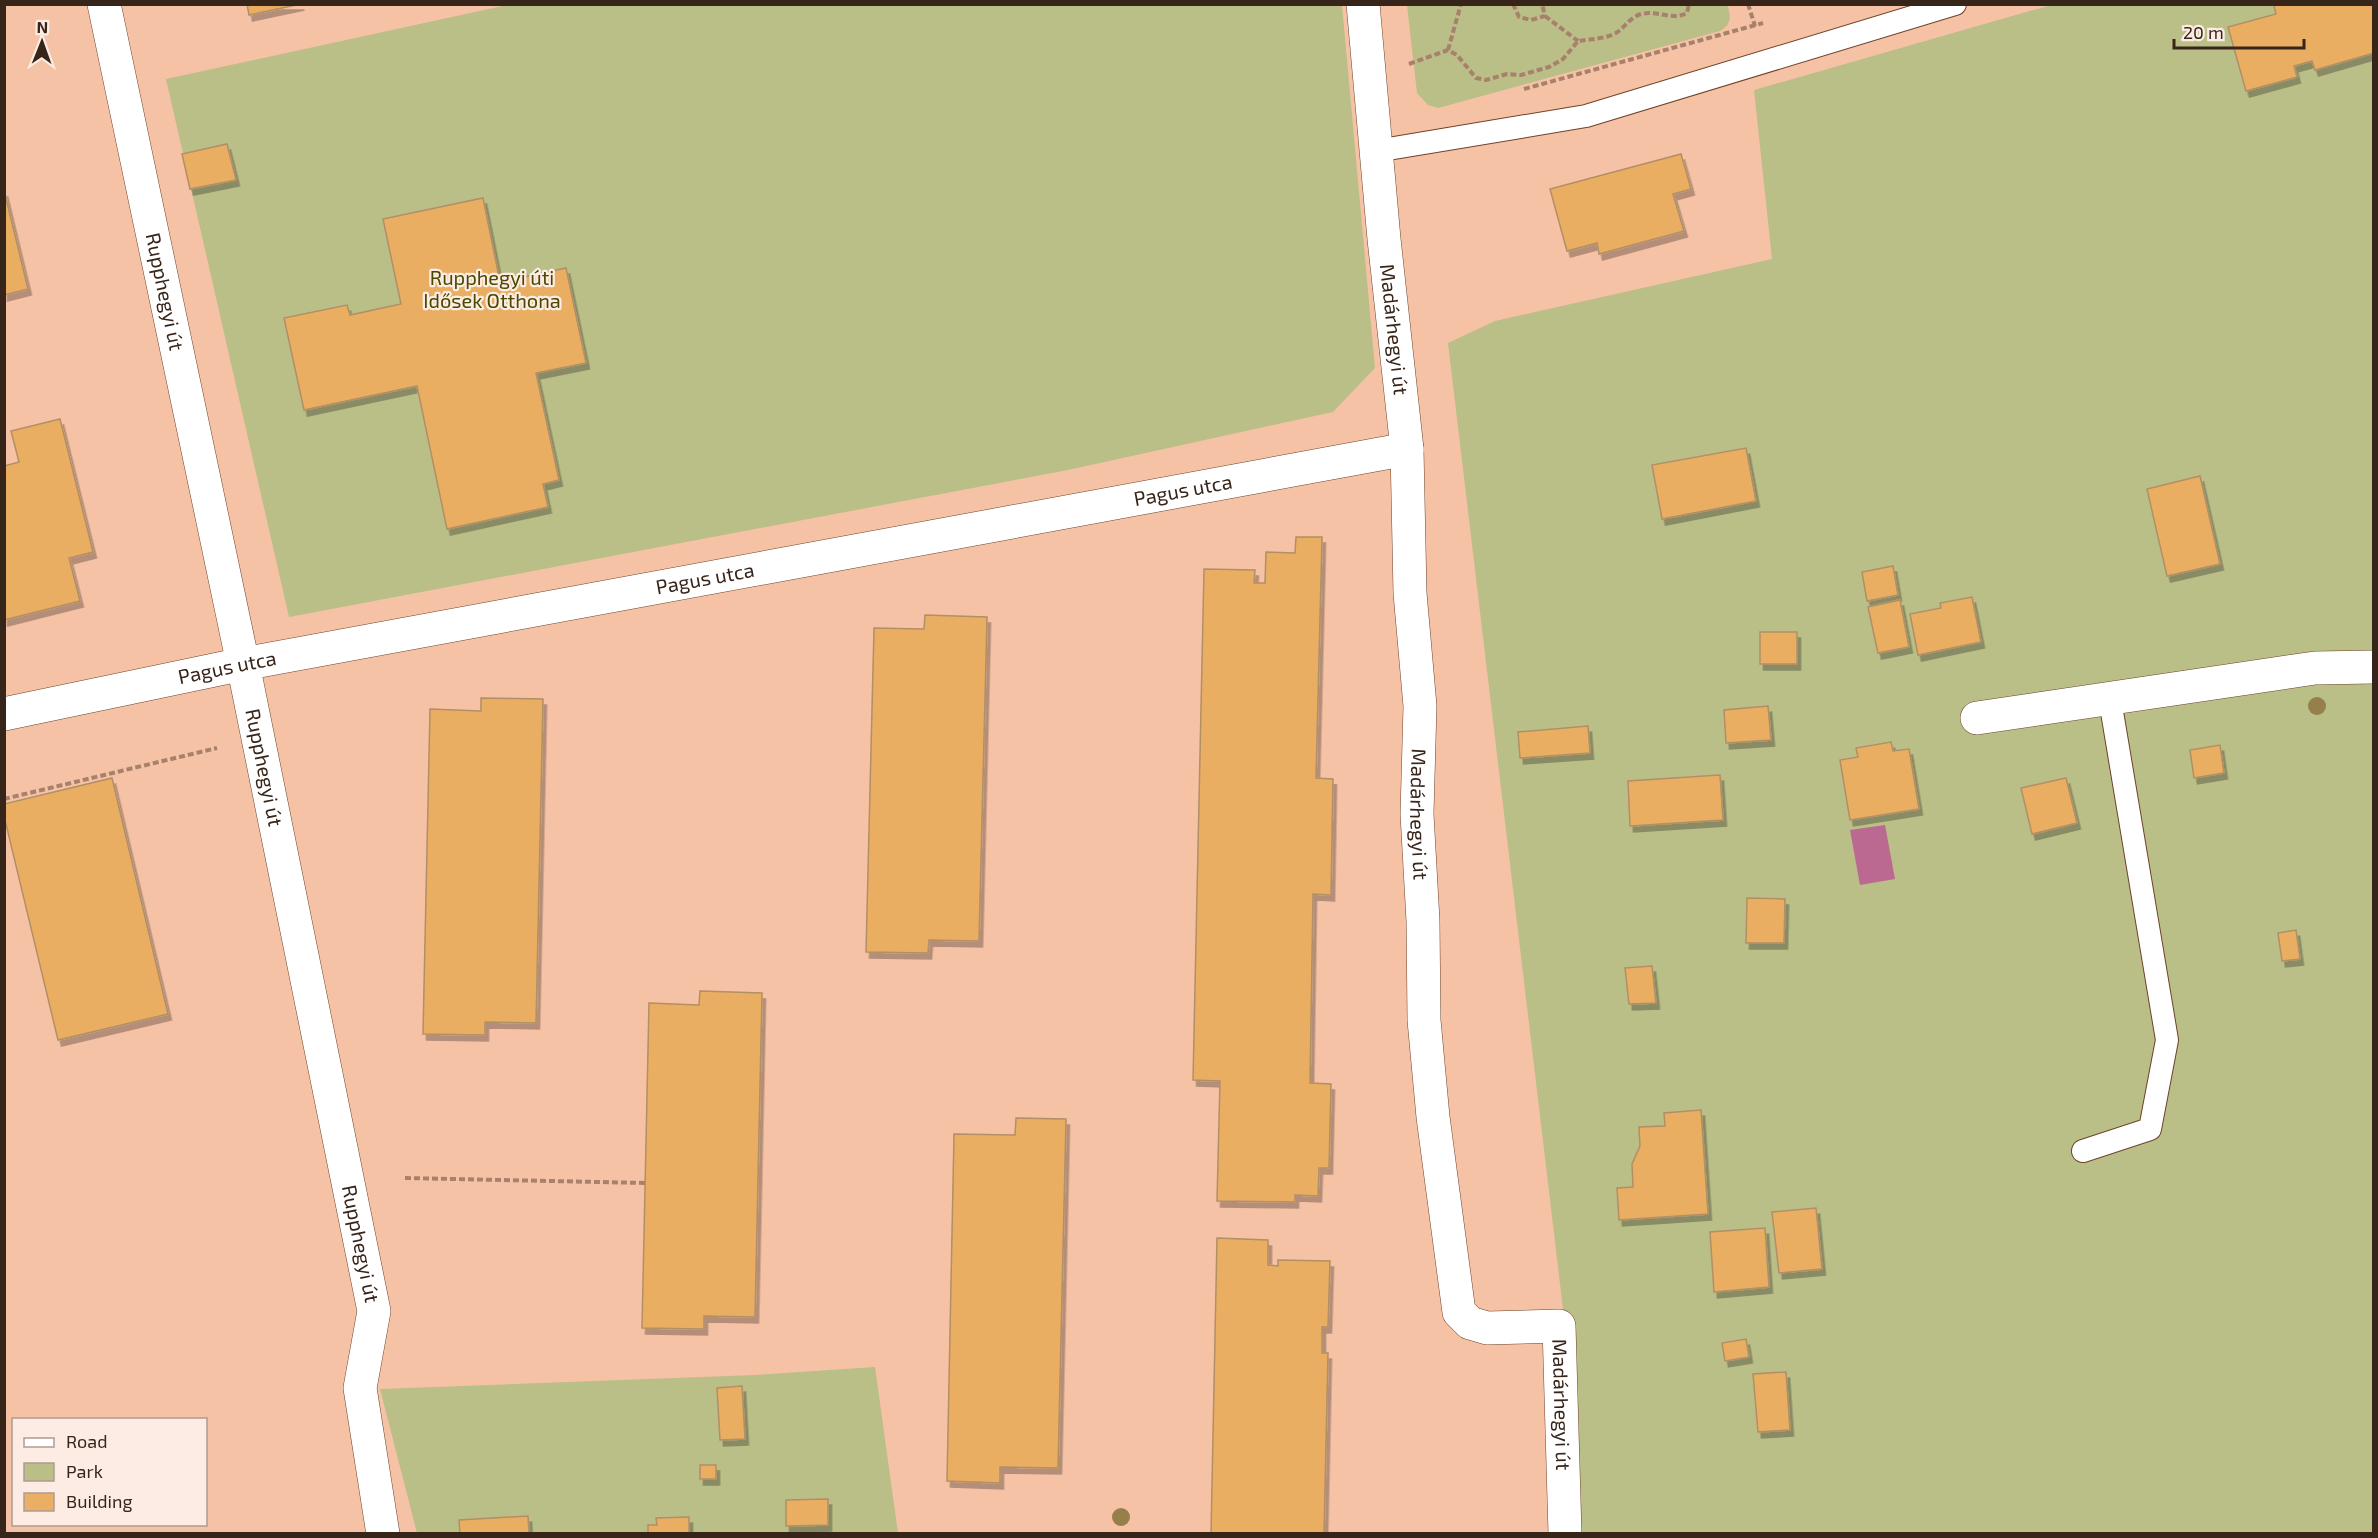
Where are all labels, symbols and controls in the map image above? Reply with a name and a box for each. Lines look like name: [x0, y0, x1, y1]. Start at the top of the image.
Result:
north arrow: [12, 12, 72, 72]
scale bar: [2174, 12, 2304, 50]
text: N: [36, 17, 48, 36]
text: 20 m: [2183, 21, 2224, 43]
street label: Rupphegyi út: [142, 230, 190, 353]
street label: Madárhegyi út: [1376, 263, 1414, 397]
park label: Rupphegyi úti Idősek Otthona: [423, 265, 561, 312]
street label: Pagus utca: [1132, 469, 1234, 510]
street label: Pagus utca: [654, 557, 756, 599]
street label: Pagus utca: [176, 645, 278, 688]
street label: Rupphegyi út: [241, 706, 289, 829]
street label: Madárhegyi út: [1406, 748, 1434, 881]
street label: Rupphegyi út: [338, 1183, 385, 1305]
street label: Madárhegyi út: [1548, 1338, 1576, 1471]
legend: [12, 1418, 207, 1526]
text: Road: [66, 1430, 107, 1452]
text: Park: [66, 1460, 103, 1482]
text: Building: [66, 1490, 133, 1512]

